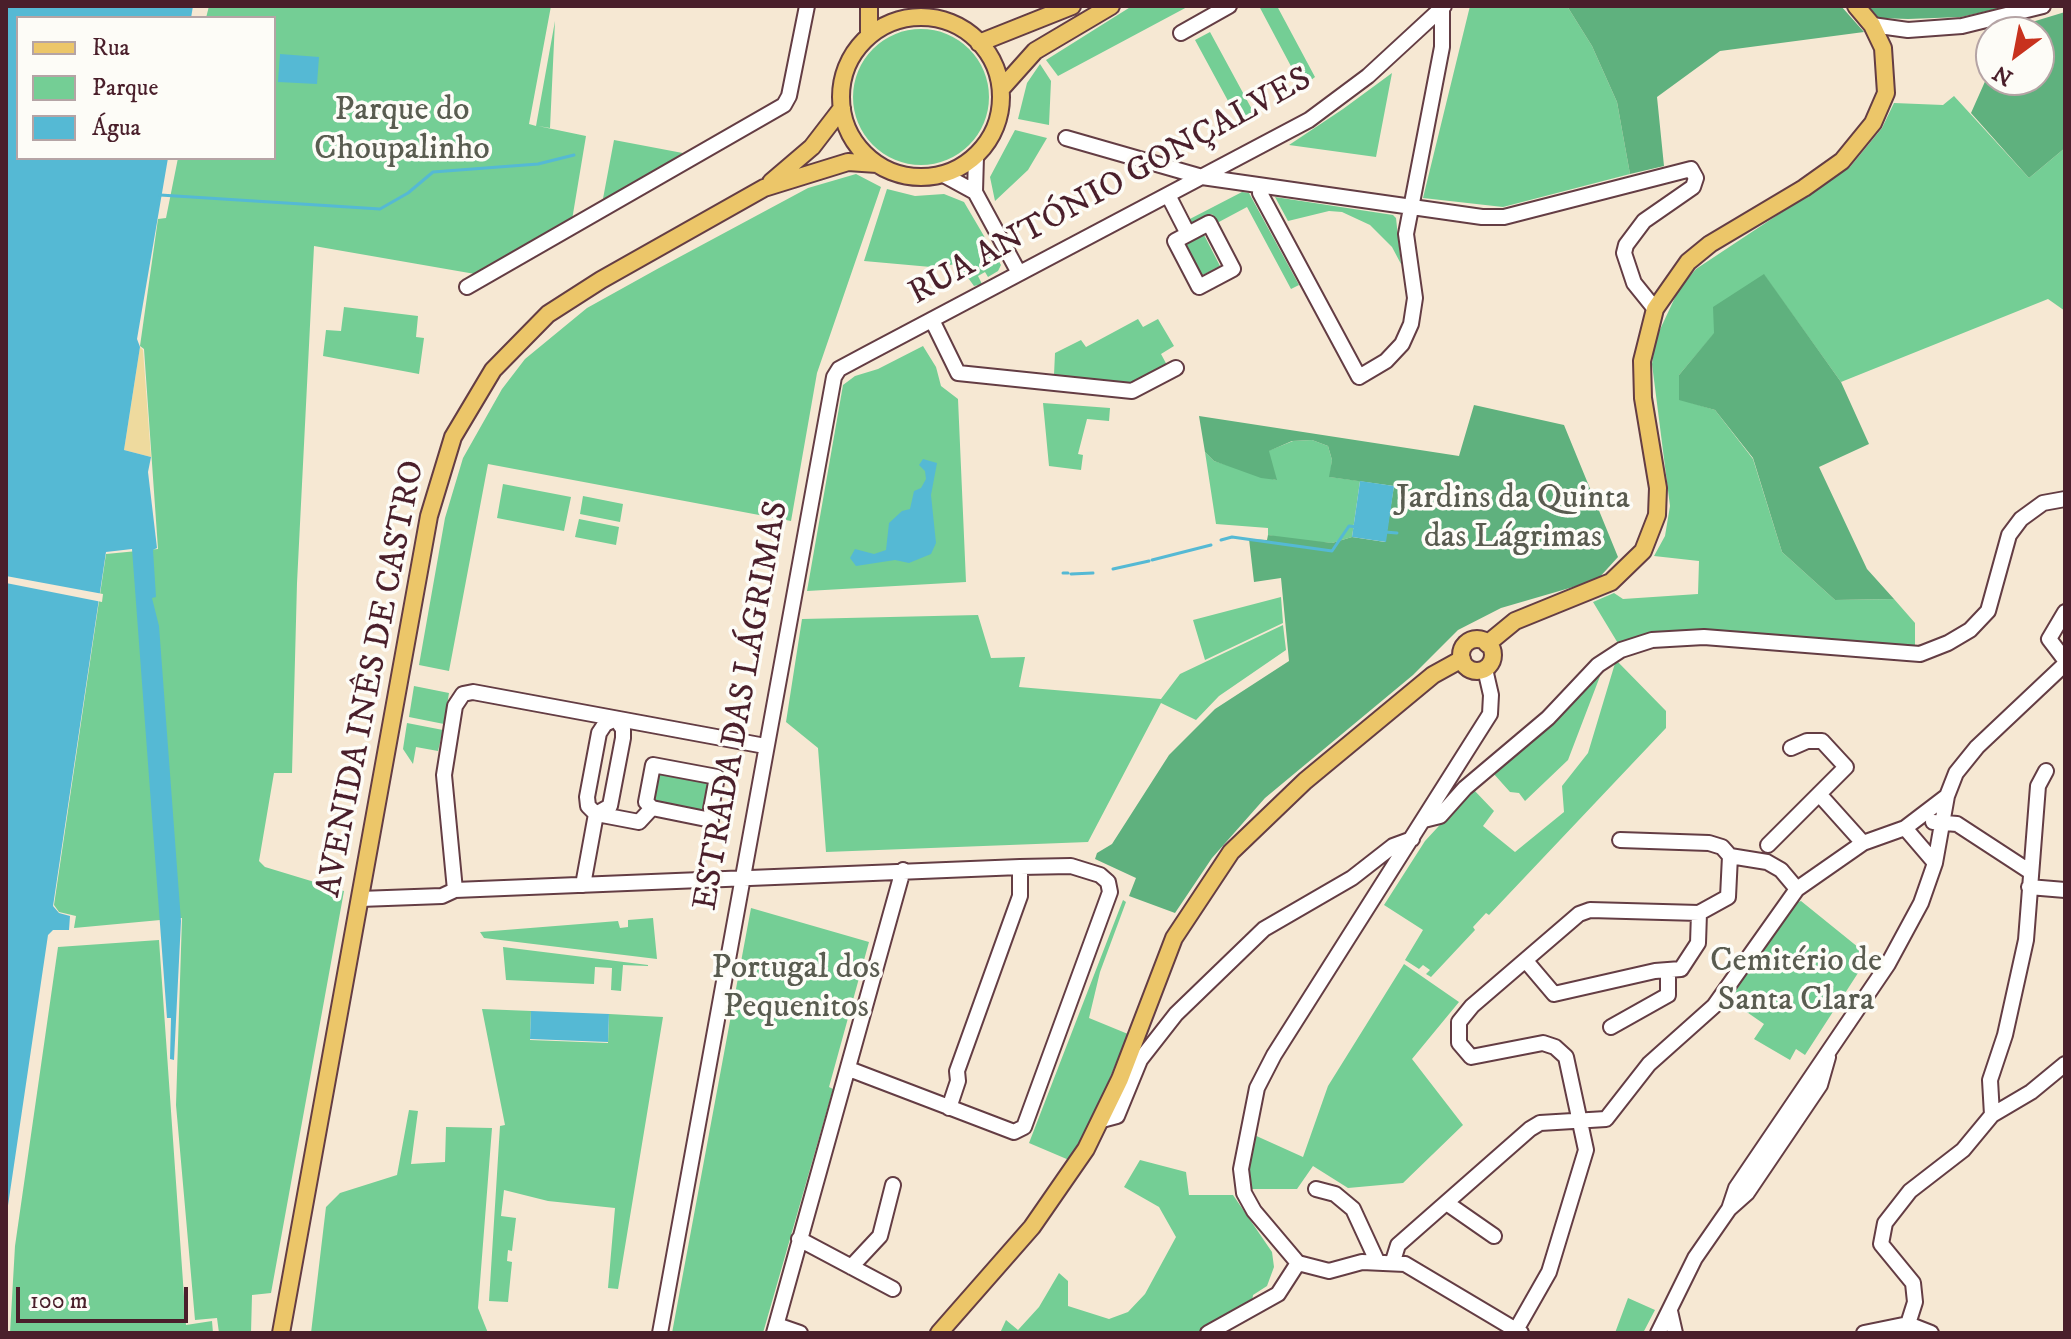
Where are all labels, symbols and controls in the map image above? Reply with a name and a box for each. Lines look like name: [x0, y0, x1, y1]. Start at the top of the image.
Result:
legend: [16, 16, 276, 160]
north arrow: [1975, 16, 2055, 96]
text: Rua: [92, 33, 130, 63]
text: N: [1988, 59, 2018, 91]
street label: RUA ANTÓNIO GONÇALVES: [903, 60, 1319, 316]
text: Parque: [92, 73, 158, 103]
park label: Parque do Choupalinho: [314, 92, 490, 172]
text: Água: [92, 113, 141, 143]
street label: AVENIDA INÊS DE CASTRO: [311, 457, 435, 901]
park label: Jardins da Quinta das Lágrimas: [1396, 480, 1630, 560]
street label: ESTRADA DAS LÁGRIMAS: [687, 498, 799, 914]
park label: Cemitério de Santa Clara: [1710, 943, 1882, 1022]
park label: Portugal dos Pequenitos: [712, 950, 880, 1030]
scale bar: [20, 1271, 192, 1321]
text: 100 m: [30, 1286, 88, 1316]

